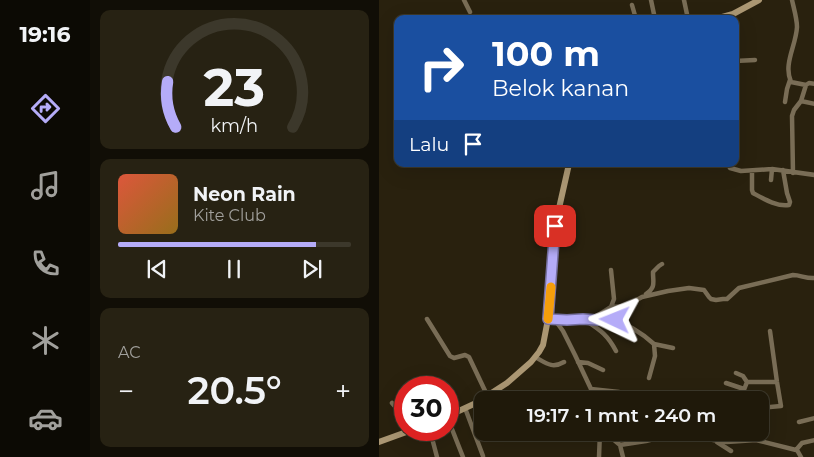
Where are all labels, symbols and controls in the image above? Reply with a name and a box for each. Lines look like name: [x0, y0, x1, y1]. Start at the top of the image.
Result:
text: 19:16: [19, 21, 71, 48]
text: 100 m: [492, 32, 600, 75]
icon: right: [409, 35, 474, 100]
text: 23: [204, 56, 265, 119]
text: Belok kanan: [492, 75, 629, 102]
icon: directions: [28, 91, 63, 126]
text: km/h: [211, 115, 258, 136]
icon: arrive: [459, 130, 487, 158]
text: Lalu: [409, 133, 449, 156]
icon: music: [28, 168, 63, 203]
text: Neon Rain: [193, 183, 296, 206]
pin: [534, 205, 576, 247]
text: Kite Club: [193, 206, 266, 225]
icon: arrive: [541, 212, 569, 240]
icon: phone: [28, 246, 63, 281]
icon: previous: [143, 255, 171, 283]
icon: pause: [220, 255, 248, 283]
icon: next: [298, 255, 326, 283]
position arrow: [588, 293, 640, 345]
icon: climate: [28, 323, 63, 358]
text: AC: [118, 343, 141, 362]
text: 20.5°: [187, 367, 282, 414]
text: −: [118, 374, 134, 408]
text: +: [335, 374, 351, 408]
speed limit sign: 30: [394, 376, 459, 441]
icon: car: [28, 401, 63, 436]
text: 19:17 · 1 mnt · 240 m: [527, 404, 716, 427]

